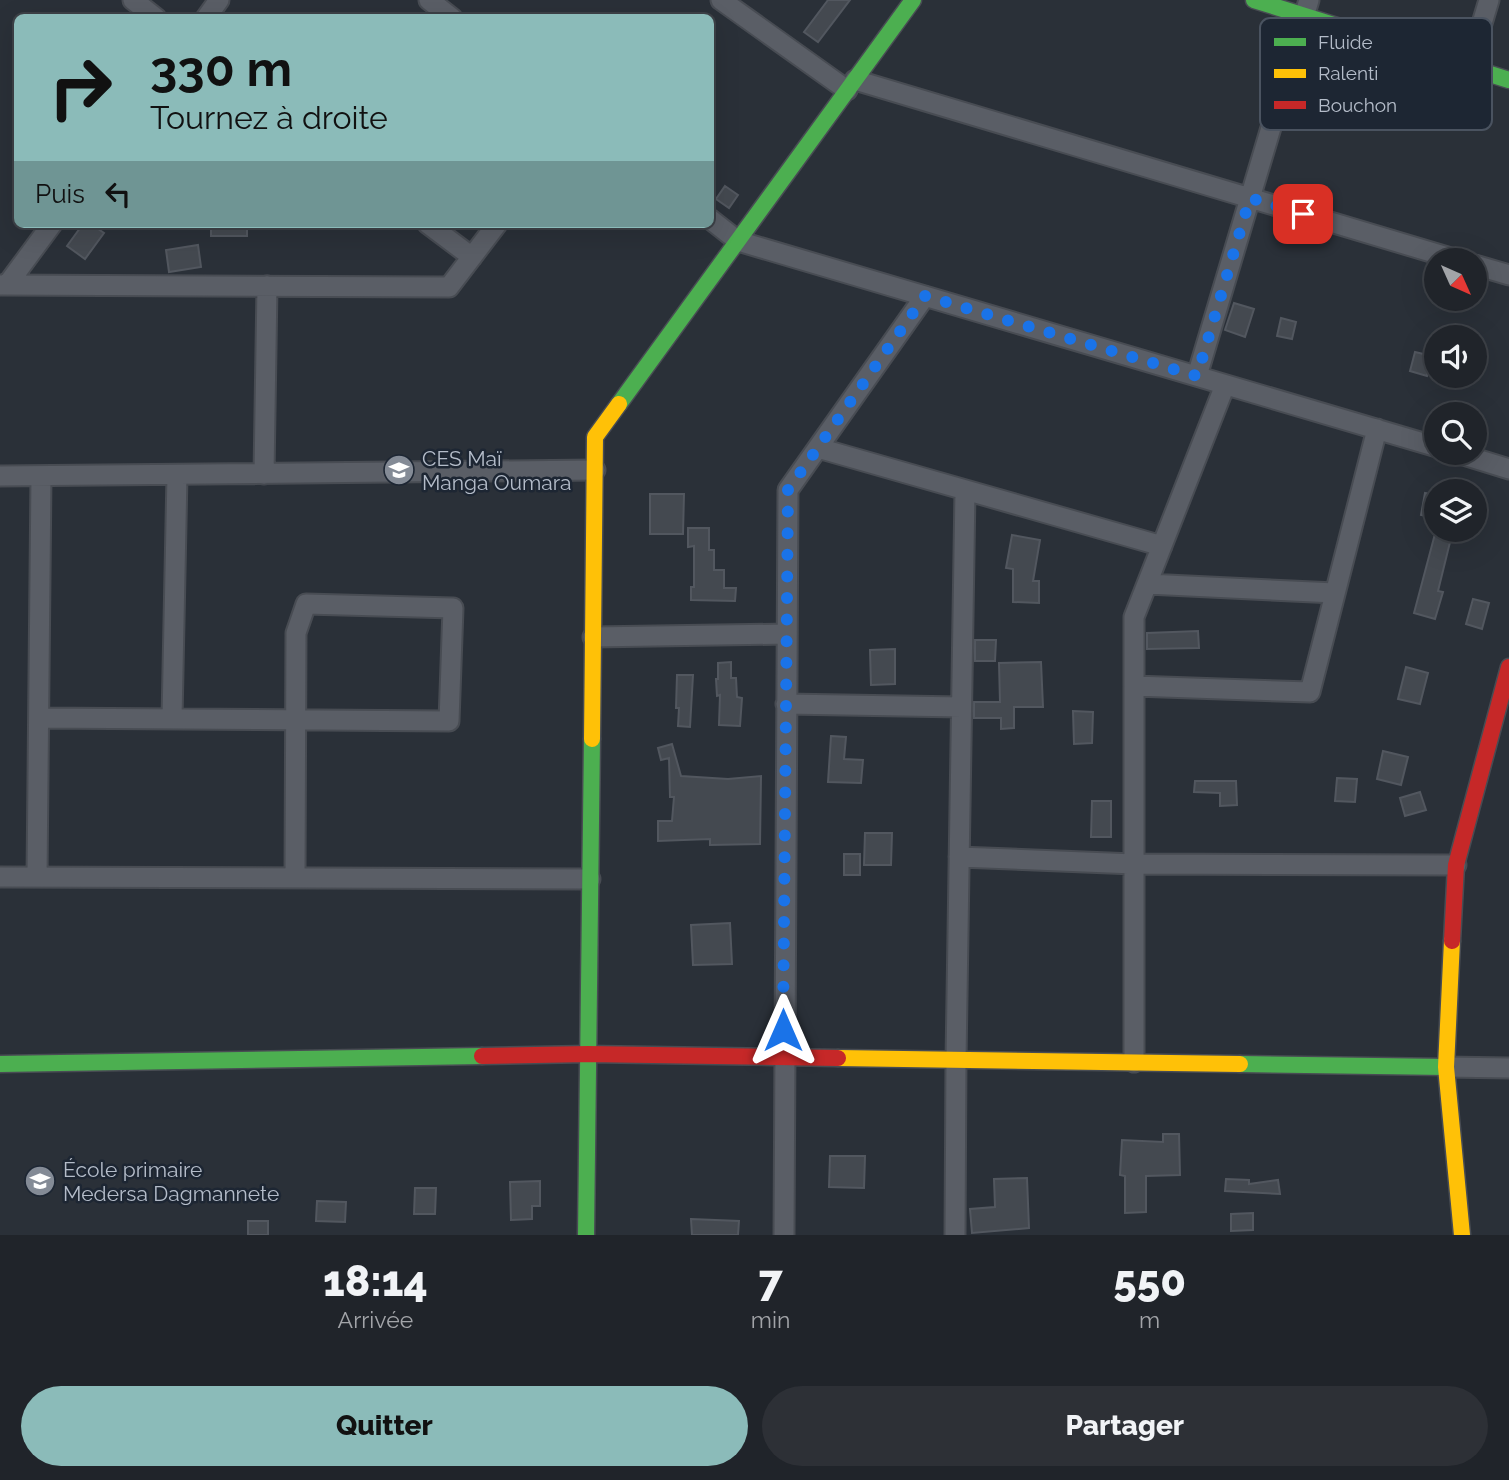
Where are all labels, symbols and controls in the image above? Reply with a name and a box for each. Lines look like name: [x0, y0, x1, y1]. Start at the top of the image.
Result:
legend: [1260, 18, 1492, 130]
text: Fluide: [1318, 31, 1373, 53]
text: 330 m: [150, 40, 292, 97]
icon: right: [35, 42, 126, 133]
text: Ralenti: [1318, 62, 1378, 84]
text: Bouchon: [1318, 94, 1397, 116]
text: Tournez à droite: [150, 99, 388, 136]
icon: left: [99, 175, 137, 213]
text: Puis: [35, 179, 85, 209]
pin: [1273, 184, 1333, 244]
icon: arrive: [1284, 195, 1322, 233]
north arrow: [1424, 248, 1488, 312]
map controls: [1424, 248, 1487, 542]
button: sound: [1424, 325, 1487, 388]
button: search: [1424, 402, 1487, 465]
place label: CES Maï Manga Oumara: [422, 446, 572, 495]
school or university icon: CES Maï Manga Oumara: [382, 453, 416, 487]
button: layers: [1424, 479, 1487, 542]
position arrow: [746, 993, 820, 1067]
place label: École primaire Medersa Dagmannete: [63, 1157, 279, 1206]
school or university icon: École primaire Medersa Dagmannete: [23, 1164, 57, 1198]
text: 18:14: [323, 1257, 428, 1306]
text: 7: [758, 1257, 783, 1306]
text: 550: [1113, 1257, 1186, 1306]
text: Arrivée: [338, 1306, 413, 1333]
text: min: [751, 1306, 790, 1333]
text: m: [1139, 1306, 1160, 1333]
button: Quitter: [21, 1386, 748, 1466]
button: Partager: [762, 1386, 1488, 1466]

